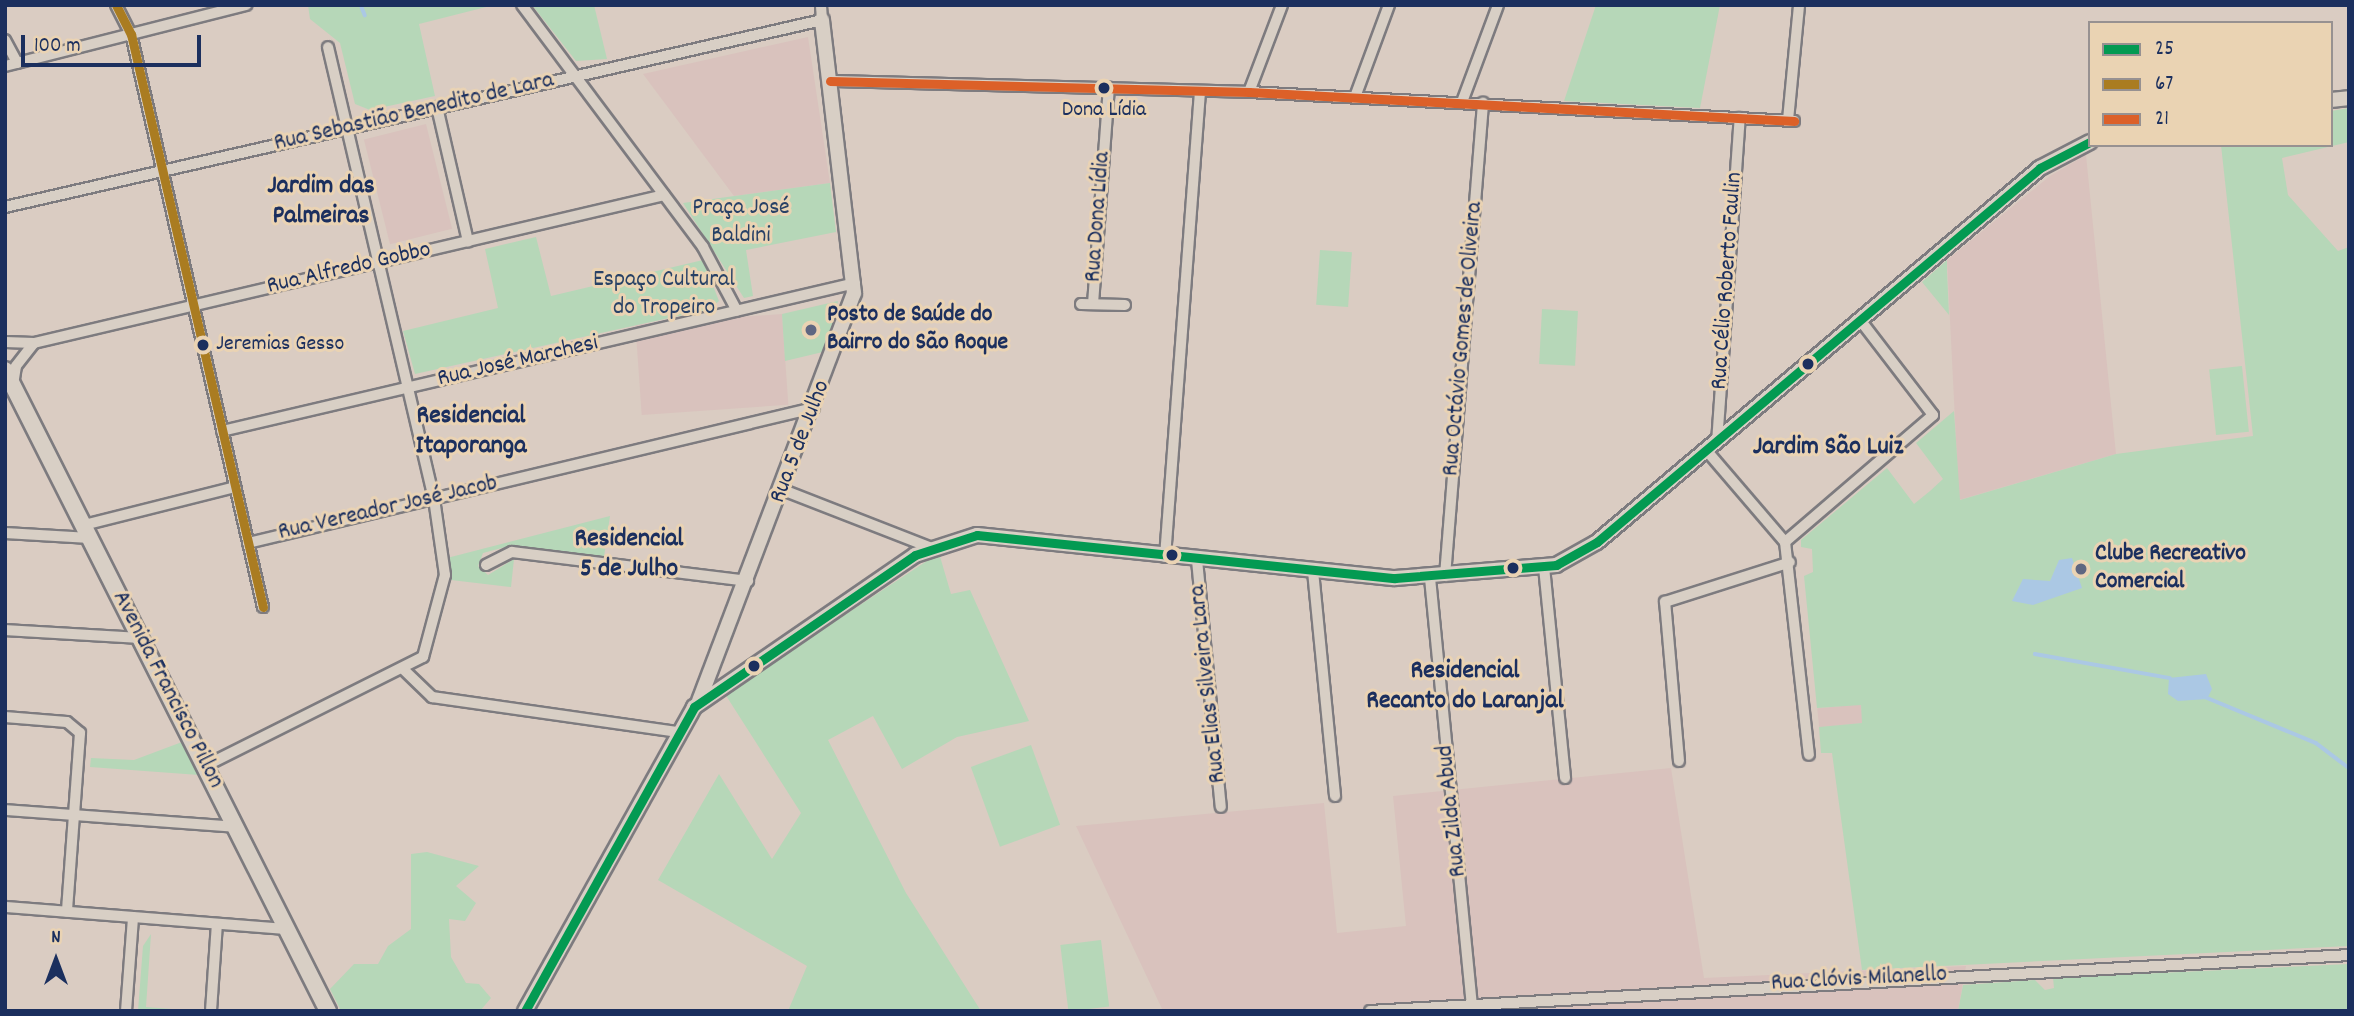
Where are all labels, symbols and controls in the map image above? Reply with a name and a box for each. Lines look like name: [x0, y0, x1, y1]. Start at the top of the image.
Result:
scale bar: [24, 21, 205, 65]
legend: [2088, 21, 2333, 147]
text: 100 m: [34, 32, 81, 62]
text: 25: [2155, 35, 2174, 65]
street label: Rua Sebastião Benedito de Lara: [271, 67, 557, 159]
text: 67: [2155, 70, 2173, 100]
marker: Dona Lídia: [1097, 81, 1111, 95]
place label: Dona Lídia: [1062, 98, 1146, 124]
text: 21: [2155, 105, 2169, 135]
street label: Rua Dona Lídia: [1080, 151, 1118, 283]
district label: Jardim das Palmeiras: [267, 171, 375, 232]
street label: Rua Célio Roberto Faulin: [1706, 171, 1750, 391]
park label: Praça José Baldini: [692, 195, 790, 251]
street label: Rua Octávio Gomes de Oliveira: [1438, 201, 1490, 477]
street label: Rua Alfredo Gobbo: [264, 236, 434, 302]
park label: Espaço Cultural do Tropeiro: [593, 267, 735, 323]
place label: Posto de Saúde do Bairro do São Roque: [827, 302, 1008, 358]
marker: Posto de Saúde do Bairro do São Roque: [801, 320, 821, 340]
street label: Rua José Marchesi: [435, 330, 601, 394]
place label: Jeremias Gesso: [216, 332, 344, 358]
marker: Jeremias Gesso: [196, 338, 210, 352]
unlabelled marker: [1801, 357, 1815, 371]
street label: Rua 5 de Julho: [764, 377, 838, 507]
district label: Residencial Itaporanga: [416, 401, 526, 462]
district label: Jardim São Luiz: [1753, 432, 1903, 464]
street label: Rua Vereador José Jacob: [276, 470, 500, 548]
district label: Residencial 5 de Julho: [574, 524, 684, 586]
place label: Clube Recreativo Comercial: [2095, 541, 2246, 597]
unlabelled marker: [1165, 548, 1179, 562]
unlabelled marker: [1506, 561, 1520, 575]
marker: Clube Recreativo Comercial: [2073, 561, 2089, 577]
street label: Rua Elias Silveira Lara: [1184, 583, 1234, 785]
street label: Avenida Francisco Pillon: [105, 587, 229, 793]
district label: Residencial Recanto do Laranjal: [1366, 656, 1564, 718]
unlabelled marker: [747, 659, 761, 673]
street label: Rua Zilda Abud: [1432, 744, 1474, 878]
north arrow: [21, 925, 91, 995]
text: N: [51, 925, 61, 952]
street label: Rua Clóvis Milanello: [1770, 961, 1948, 999]

